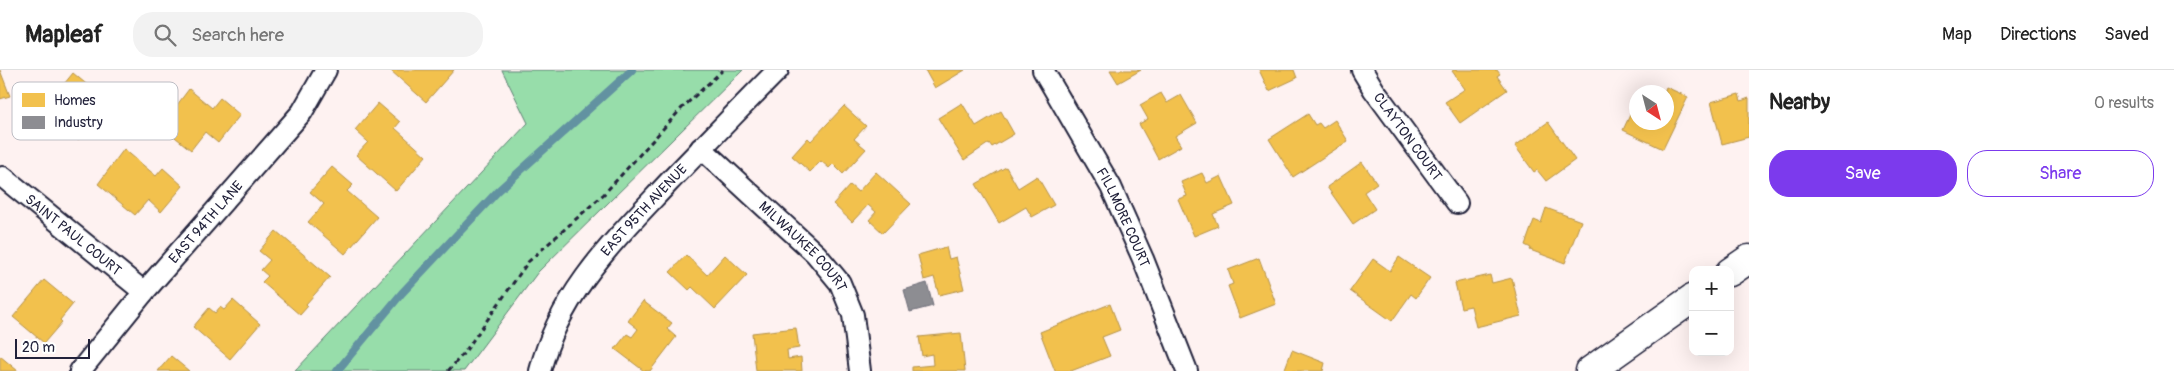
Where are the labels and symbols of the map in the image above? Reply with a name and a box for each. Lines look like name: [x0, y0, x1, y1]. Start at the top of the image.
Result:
legend: [12, 82, 178, 140]
north arrow: [1629, 85, 1674, 130]
street label: CLAYTON COURT: [1370, 89, 1446, 184]
text: Homes: [54, 92, 96, 109]
text: Industry: [54, 114, 103, 131]
street label: EAST 95TH AVENUE: [597, 161, 691, 260]
street label: FILLMORE COURT: [1093, 165, 1153, 270]
street label: EAST 94TH LANE: [165, 177, 247, 267]
street label: SAINT PAUL COURT: [22, 191, 125, 279]
street label: MILWAUKEE COURT: [755, 198, 850, 294]
scale bar: [15, 336, 90, 359]

